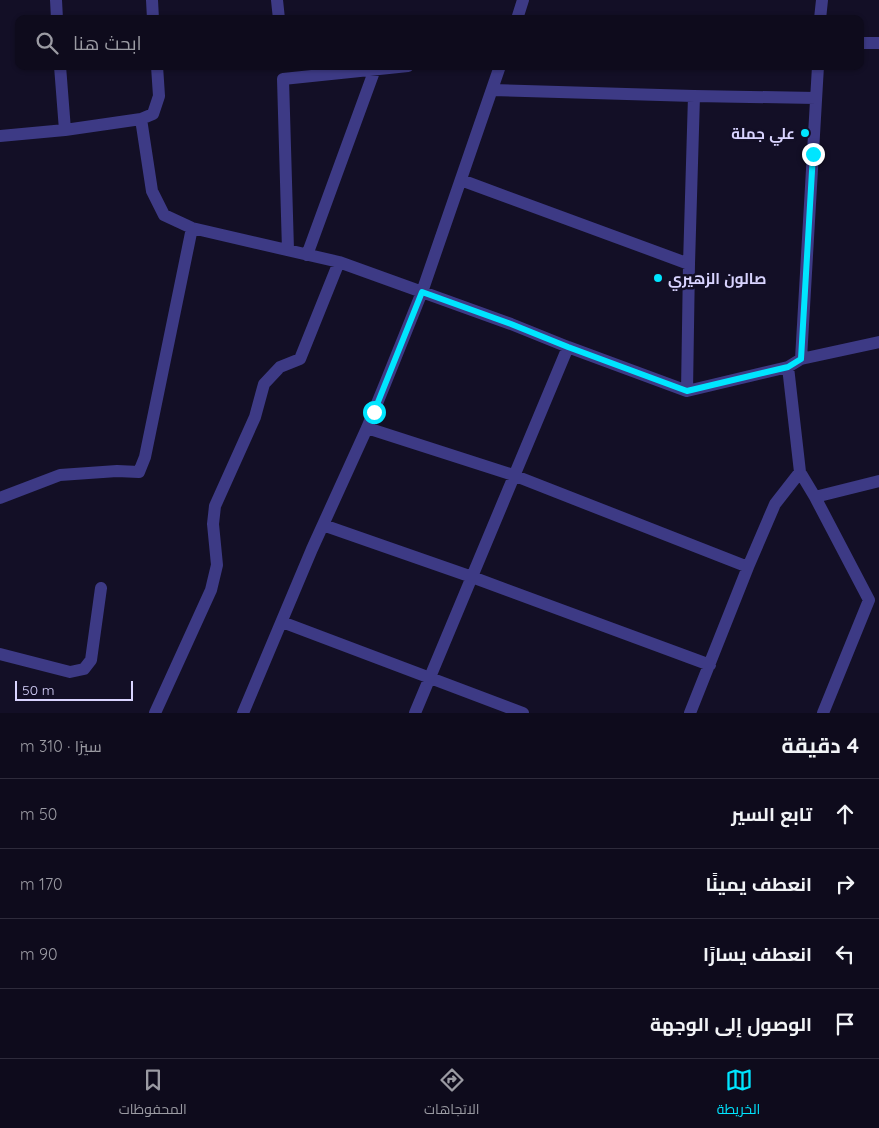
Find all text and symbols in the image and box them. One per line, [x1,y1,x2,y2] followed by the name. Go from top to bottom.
[15,15,864,70] search box
[33,29,61,57] icon: search
[73,31,142,55] text: ابحث هنا
[731,124,795,146] place label: علي جملة
[799,127,811,139] marker: علي جملة
[802,143,825,166] route end
[668,269,767,291] place label: صالون الزهيري
[652,272,664,284] marker: صالون الزهيري
[363,401,386,424] route start
[15,678,132,701] scale bar
[22,681,55,699] text: 50 m
[781,732,859,758] text: 4 دقيقة
[20,736,102,756] text: سيرًا · 310 m
[831,800,859,828] icon: ahead
[731,802,812,826] text: تابع السير
[20,804,57,824] text: 50 m
[831,870,859,898] icon: right
[705,872,812,896] text: انعطف يمينًا
[20,874,63,894] text: 170 m
[831,940,859,968] icon: left
[703,942,812,966] text: انعطف يسارًا
[20,944,57,964] text: 90 m
[831,1010,859,1038] icon: arrive
[650,1012,812,1036] text: الوصول إلى الوجهة
[119,1066,187,1122] tab: المحفوظات
[424,1066,479,1122] tab: الاتجاهات
[717,1066,760,1122] tab: الخريطة

